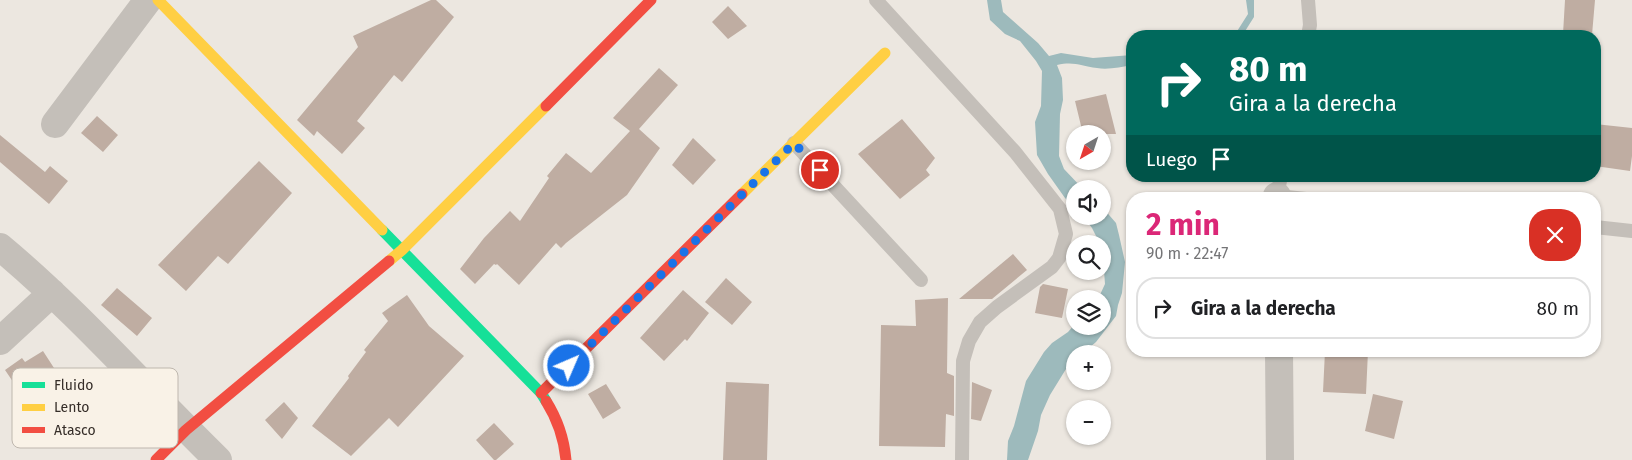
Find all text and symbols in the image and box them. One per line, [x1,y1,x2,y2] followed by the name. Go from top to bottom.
[1229,48,1308,90] text: 80 m
[1146,50,1211,115] icon: right
[1229,90,1397,117] text: Gira a la derecha
[1066,125,1111,170] north arrow
[1066,125,1111,445] map controls
[1207,145,1235,173] icon: arrive
[1146,148,1197,171] text: Luego
[799,149,841,191] pin
[806,156,834,184] icon: arrive
[1066,180,1111,225] button: sound
[1146,207,1220,243] text: 2 min
[1529,209,1581,261] button: close
[1066,235,1111,280] button: search
[1146,244,1228,263] text: 90 m · 22:47
[1066,290,1111,335] button: layers
[1148,294,1176,322] icon: right
[1191,297,1336,320] text: Gira a la derecha
[1537,297,1579,320] text: 80 m
[542,339,594,391] position arrow
[1066,345,1111,390] button: +
[12,368,178,448] legend
[54,377,93,394] text: Fluido
[54,399,89,416] text: Lento
[1066,400,1111,445] button: −
[54,422,96,439] text: Atasco

